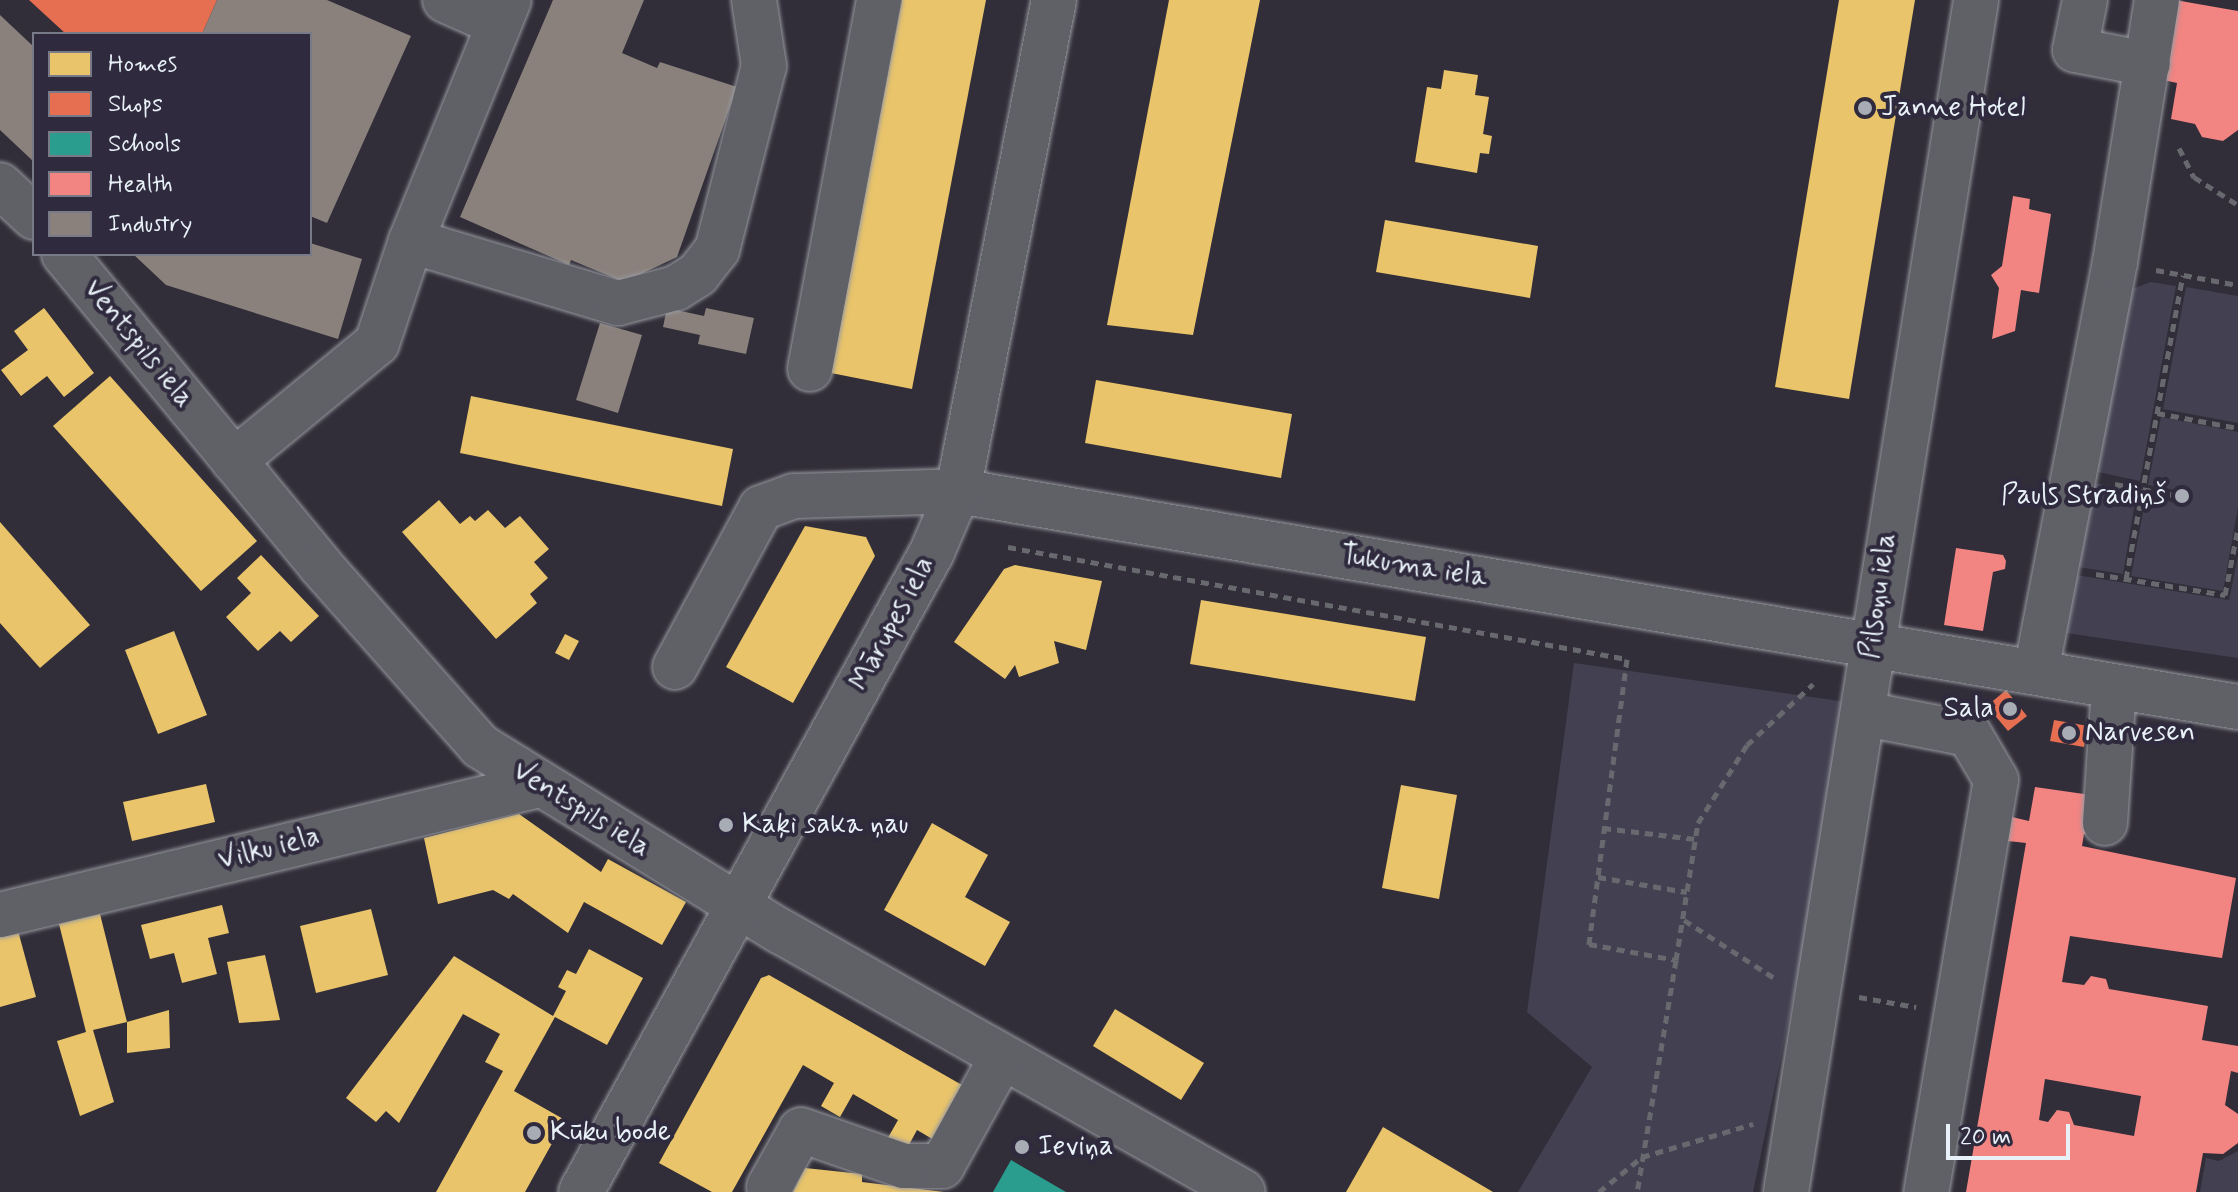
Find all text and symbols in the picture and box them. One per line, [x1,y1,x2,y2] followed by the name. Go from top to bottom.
[32,32,312,256] legend
[108,49,177,80] text: Homes
[108,89,163,120] text: Shops
[1881,91,2026,125] place label: Janne Hotel
[1856,99,1874,117] marker: Janne Hotel
[108,129,181,160] text: Schools
[108,169,173,200] text: Health
[108,209,192,240] text: Industry
[75,272,201,416] street label: Ventspils iela
[2001,479,2166,513] place label: Pauls Stradiņš
[2173,487,2191,505] marker: Pauls Stradiņš
[1853,530,1905,662] street label: Pilsoņu iela
[1338,539,1490,595] street label: Tukuma iela
[843,550,943,698] street label: Mārupes iela
[1944,692,1994,726] place label: Sala
[2001,700,2019,718] marker: Sala
[2085,716,2195,750] place label: Narvesen
[2060,724,2078,742] marker: Narvesen
[505,754,657,866] street label: Ventspils iela
[742,808,906,842] place label: Kaķi saka ņau
[717,816,735,834] marker: Kaķi saka ņau
[214,820,324,878] street label: Vilku iela
[1950,1108,2074,1158] scale bar
[550,1116,668,1150] place label: Kūku bode
[1960,1122,2011,1153] text: 20 m
[525,1124,543,1142] marker: Kūku bode
[1038,1130,1113,1164] place label: Ieviņa
[1013,1138,1031,1156] marker: Ieviņa

